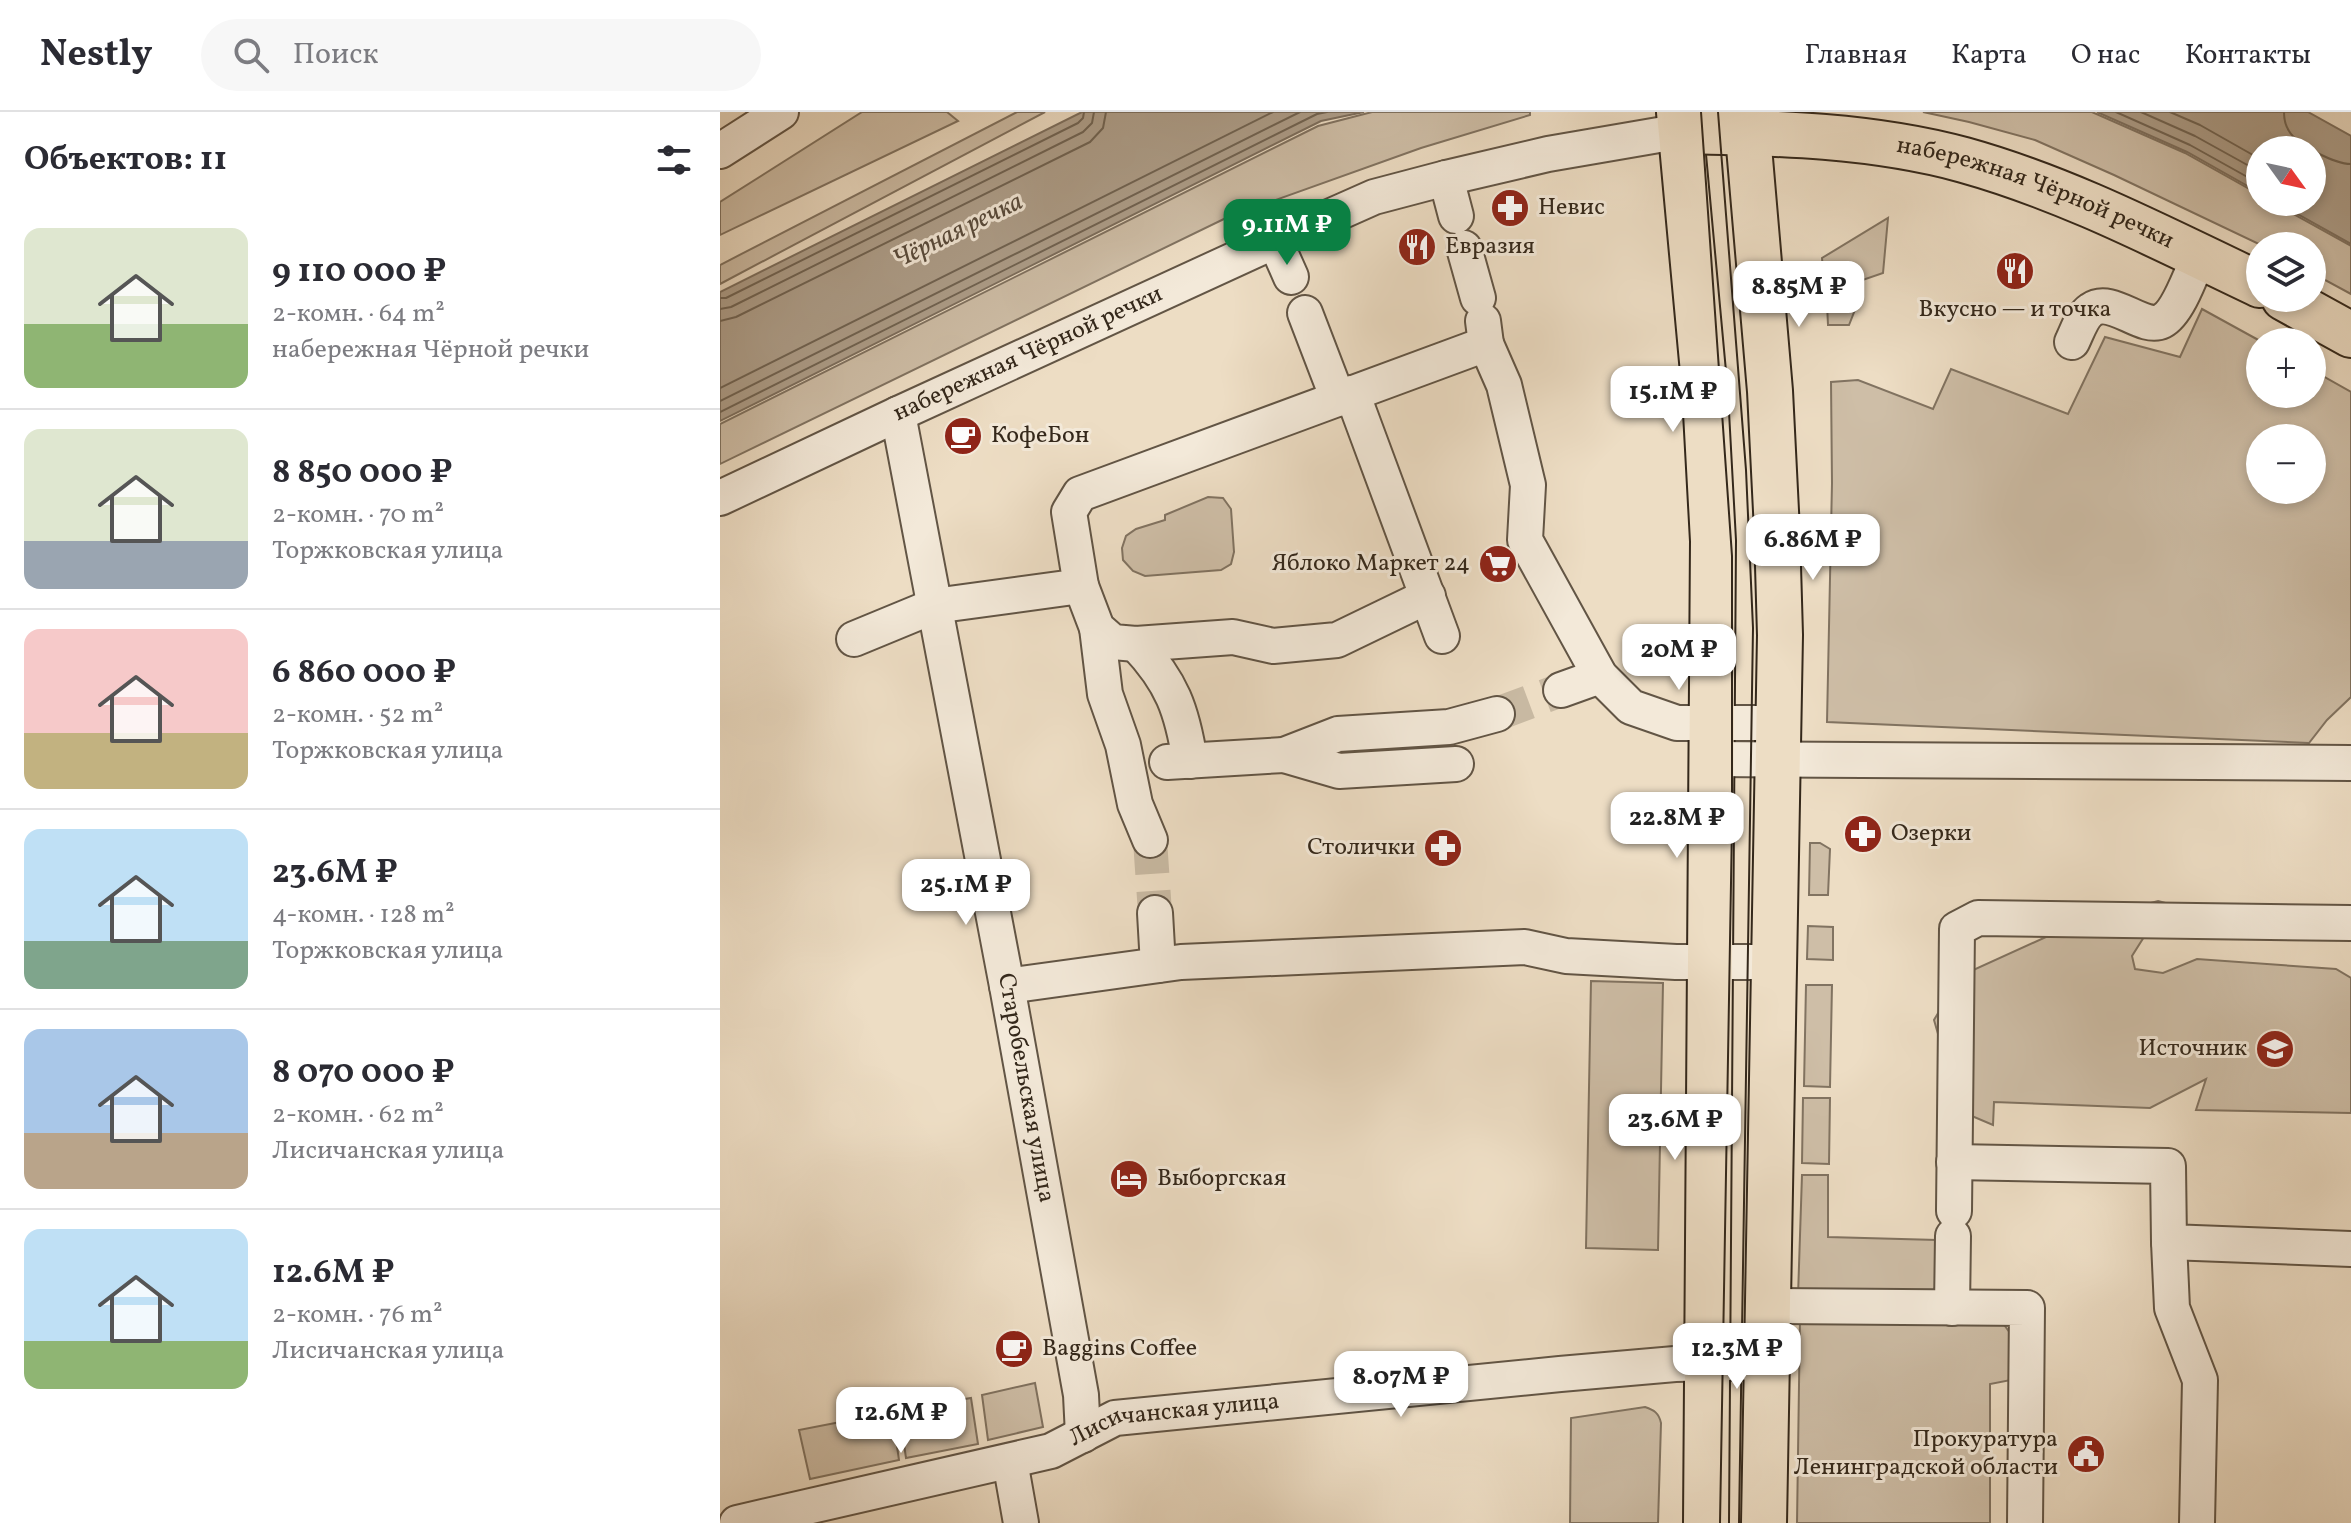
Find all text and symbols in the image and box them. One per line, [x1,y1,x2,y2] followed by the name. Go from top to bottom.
[201,19,761,91] search box
[40,29,153,82] text: Nestly
[229,33,273,77] icon: search
[293,34,379,76] text: Поиск
[1805,36,1907,75] text: Главная
[1951,36,2027,75] text: Карта
[2071,36,2141,75] text: О нас
[2185,36,2311,75] text: Контакты
[1894,129,2179,258] street label: набережная Чёрной речки
[2246,136,2326,216] north arrow
[2246,136,2326,504] map controls
[24,137,227,184] text: Объектов: 11
[652,138,696,182] icon: filters
[887,184,1029,278] water label: Чёрная речка
[1489,187,1531,229] pharmacy icon: Невис
[1538,191,1605,225] place label: Невис
[1213,199,1361,267] pin: 9.11M ₽
[1242,207,1332,243] text: 9.11M ₽
[1396,226,1438,268] restaurant icon: Евразия
[1445,230,1535,264] place label: Евразия
[2246,232,2326,312] button: layers
[272,249,446,296] text: 9 110 000 ₽
[1994,250,2036,292] restaurant icon: Вкусно — и точка
[88,260,184,356] icon: home
[1725,261,1873,329] pin: 8.85M ₽
[1751,269,1847,305] text: 8.85M ₽
[888,278,1168,431] street label: набережная Чёрной речки
[1919,293,2111,327] place label: Вкусно — и точка
[272,296,445,332] text: 2-комн. · 64 m²
[2246,328,2326,408] button: +
[272,332,589,368] text: набережная Чёрной речки
[1599,366,1747,434] pin: 15.1M ₽
[1629,374,1717,410] text: 15.1M ₽
[942,415,984,457] cafe icon: КофеБон
[991,419,1089,453] place label: КофеБон
[2246,424,2326,504] button: −
[272,450,453,497] text: 8 850 000 ₽
[88,461,184,557] icon: home
[272,497,444,533] text: 2-комн. · 70 m²
[1739,514,1887,582] pin: 6.86M ₽
[1764,522,1862,558] text: 6.86M ₽
[272,533,504,569] text: Торжковская улица
[1477,543,1519,585] supermarket icon: Яблоко Маркет 24
[1272,547,1470,581] place label: Яблоко Маркет 24
[1623,624,1735,692] pin: 20M ₽
[1640,632,1718,668] text: 20M ₽
[272,650,456,697] text: 6 860 000 ₽
[88,661,184,757] icon: home
[272,697,443,733] text: 2-комн. · 52 m²
[272,733,504,769] text: Торжковская улица
[1603,792,1751,860] pin: 22.8M ₽
[1629,800,1725,836] text: 22.8M ₽
[1842,813,1884,855] pharmacy icon: Озерки
[1891,817,1971,851] place label: Озерки
[1422,827,1464,869] pharmacy icon: Столички
[1307,831,1415,865] place label: Столички
[272,850,398,897] text: 23.6M ₽
[892,859,1040,927] pin: 25.1M ₽
[88,861,184,957] icon: home
[920,867,1012,903] text: 25.1M ₽
[272,897,455,933] text: 4-комн. · 128 m²
[272,933,504,969] text: Торжковская улица
[988,971,1063,1205] street label: Старобельская улица
[2254,1028,2296,1070] school or university icon: Источник
[2138,1032,2247,1066] place label: Источник
[272,1050,455,1097] text: 8 070 000 ₽
[88,1061,184,1157] icon: home
[1601,1094,1749,1162] pin: 23.6M ₽
[272,1097,444,1133] text: 2-комн. · 62 m²
[1627,1102,1723,1138] text: 23.6M ₽
[272,1133,504,1169] text: Лисичанская улица
[1108,1158,1150,1200] hotel icon: Выборгская
[1157,1162,1286,1196] place label: Выборгская
[272,1250,395,1297] text: 12.6M ₽
[88,1261,184,1357] icon: home
[272,1297,443,1333] text: 2-комн. · 76 m²
[1663,1323,1811,1391] pin: 12.3M ₽
[993,1328,1035,1370] cafe icon: Baggins Coffee
[1691,1331,1783,1367] text: 12.3M ₽
[1042,1332,1197,1366] place label: Baggins Coffee
[272,1333,504,1369] text: Лисичанская улица
[1327,1351,1475,1419] pin: 8.07M ₽
[1352,1359,1450,1395] text: 8.07M ₽
[1063,1385,1281,1456] street label: Лисичанская улица
[827,1387,975,1455] pin: 12.6M ₽
[854,1395,948,1431] text: 12.6M ₽
[1793,1423,2058,1485] place label: Прокуратура Ленинградской области
[2065,1433,2107,1475] public building icon: Прокуратура Ленинградской области

